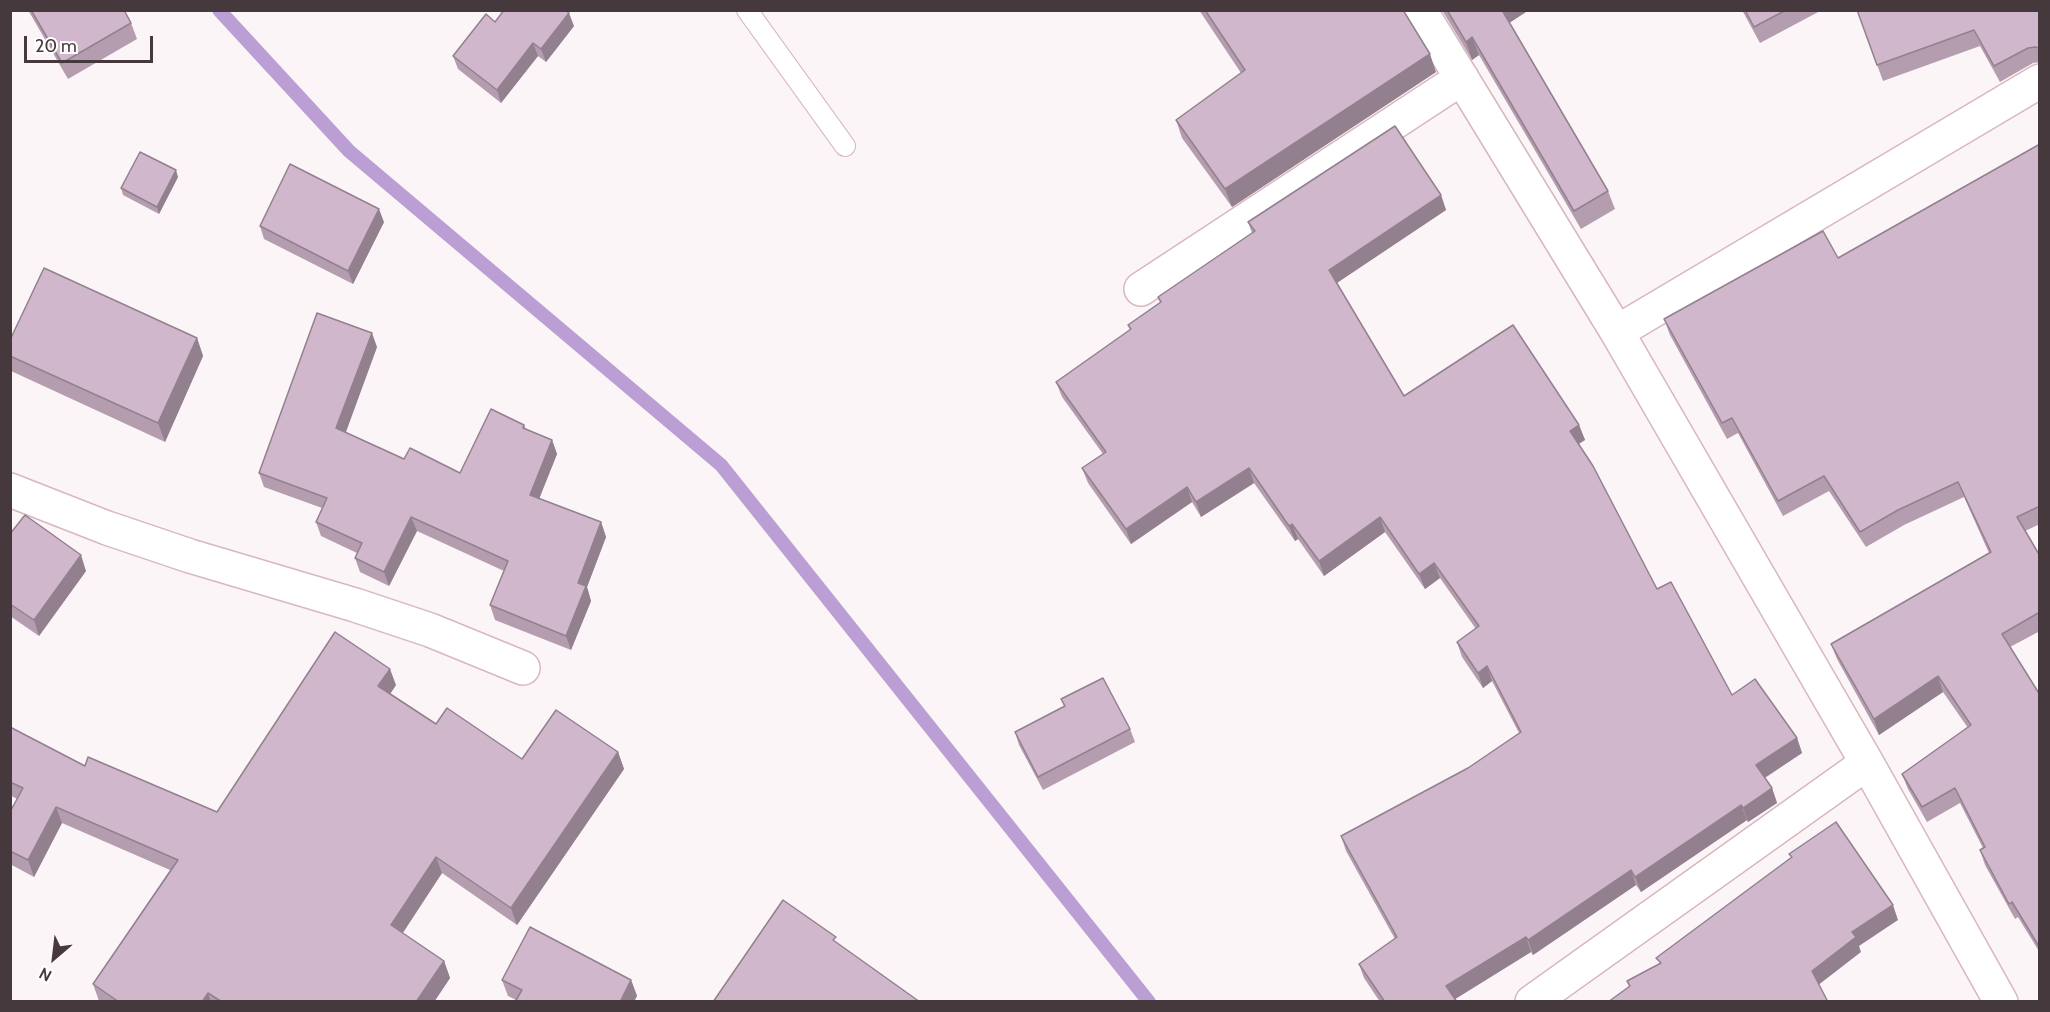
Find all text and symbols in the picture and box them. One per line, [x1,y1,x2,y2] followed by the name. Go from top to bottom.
[27,24,156,62] scale bar
[35,35,77,57] text: 20 m
[24,928,84,988] north arrow
[36,963,55,985] text: N

